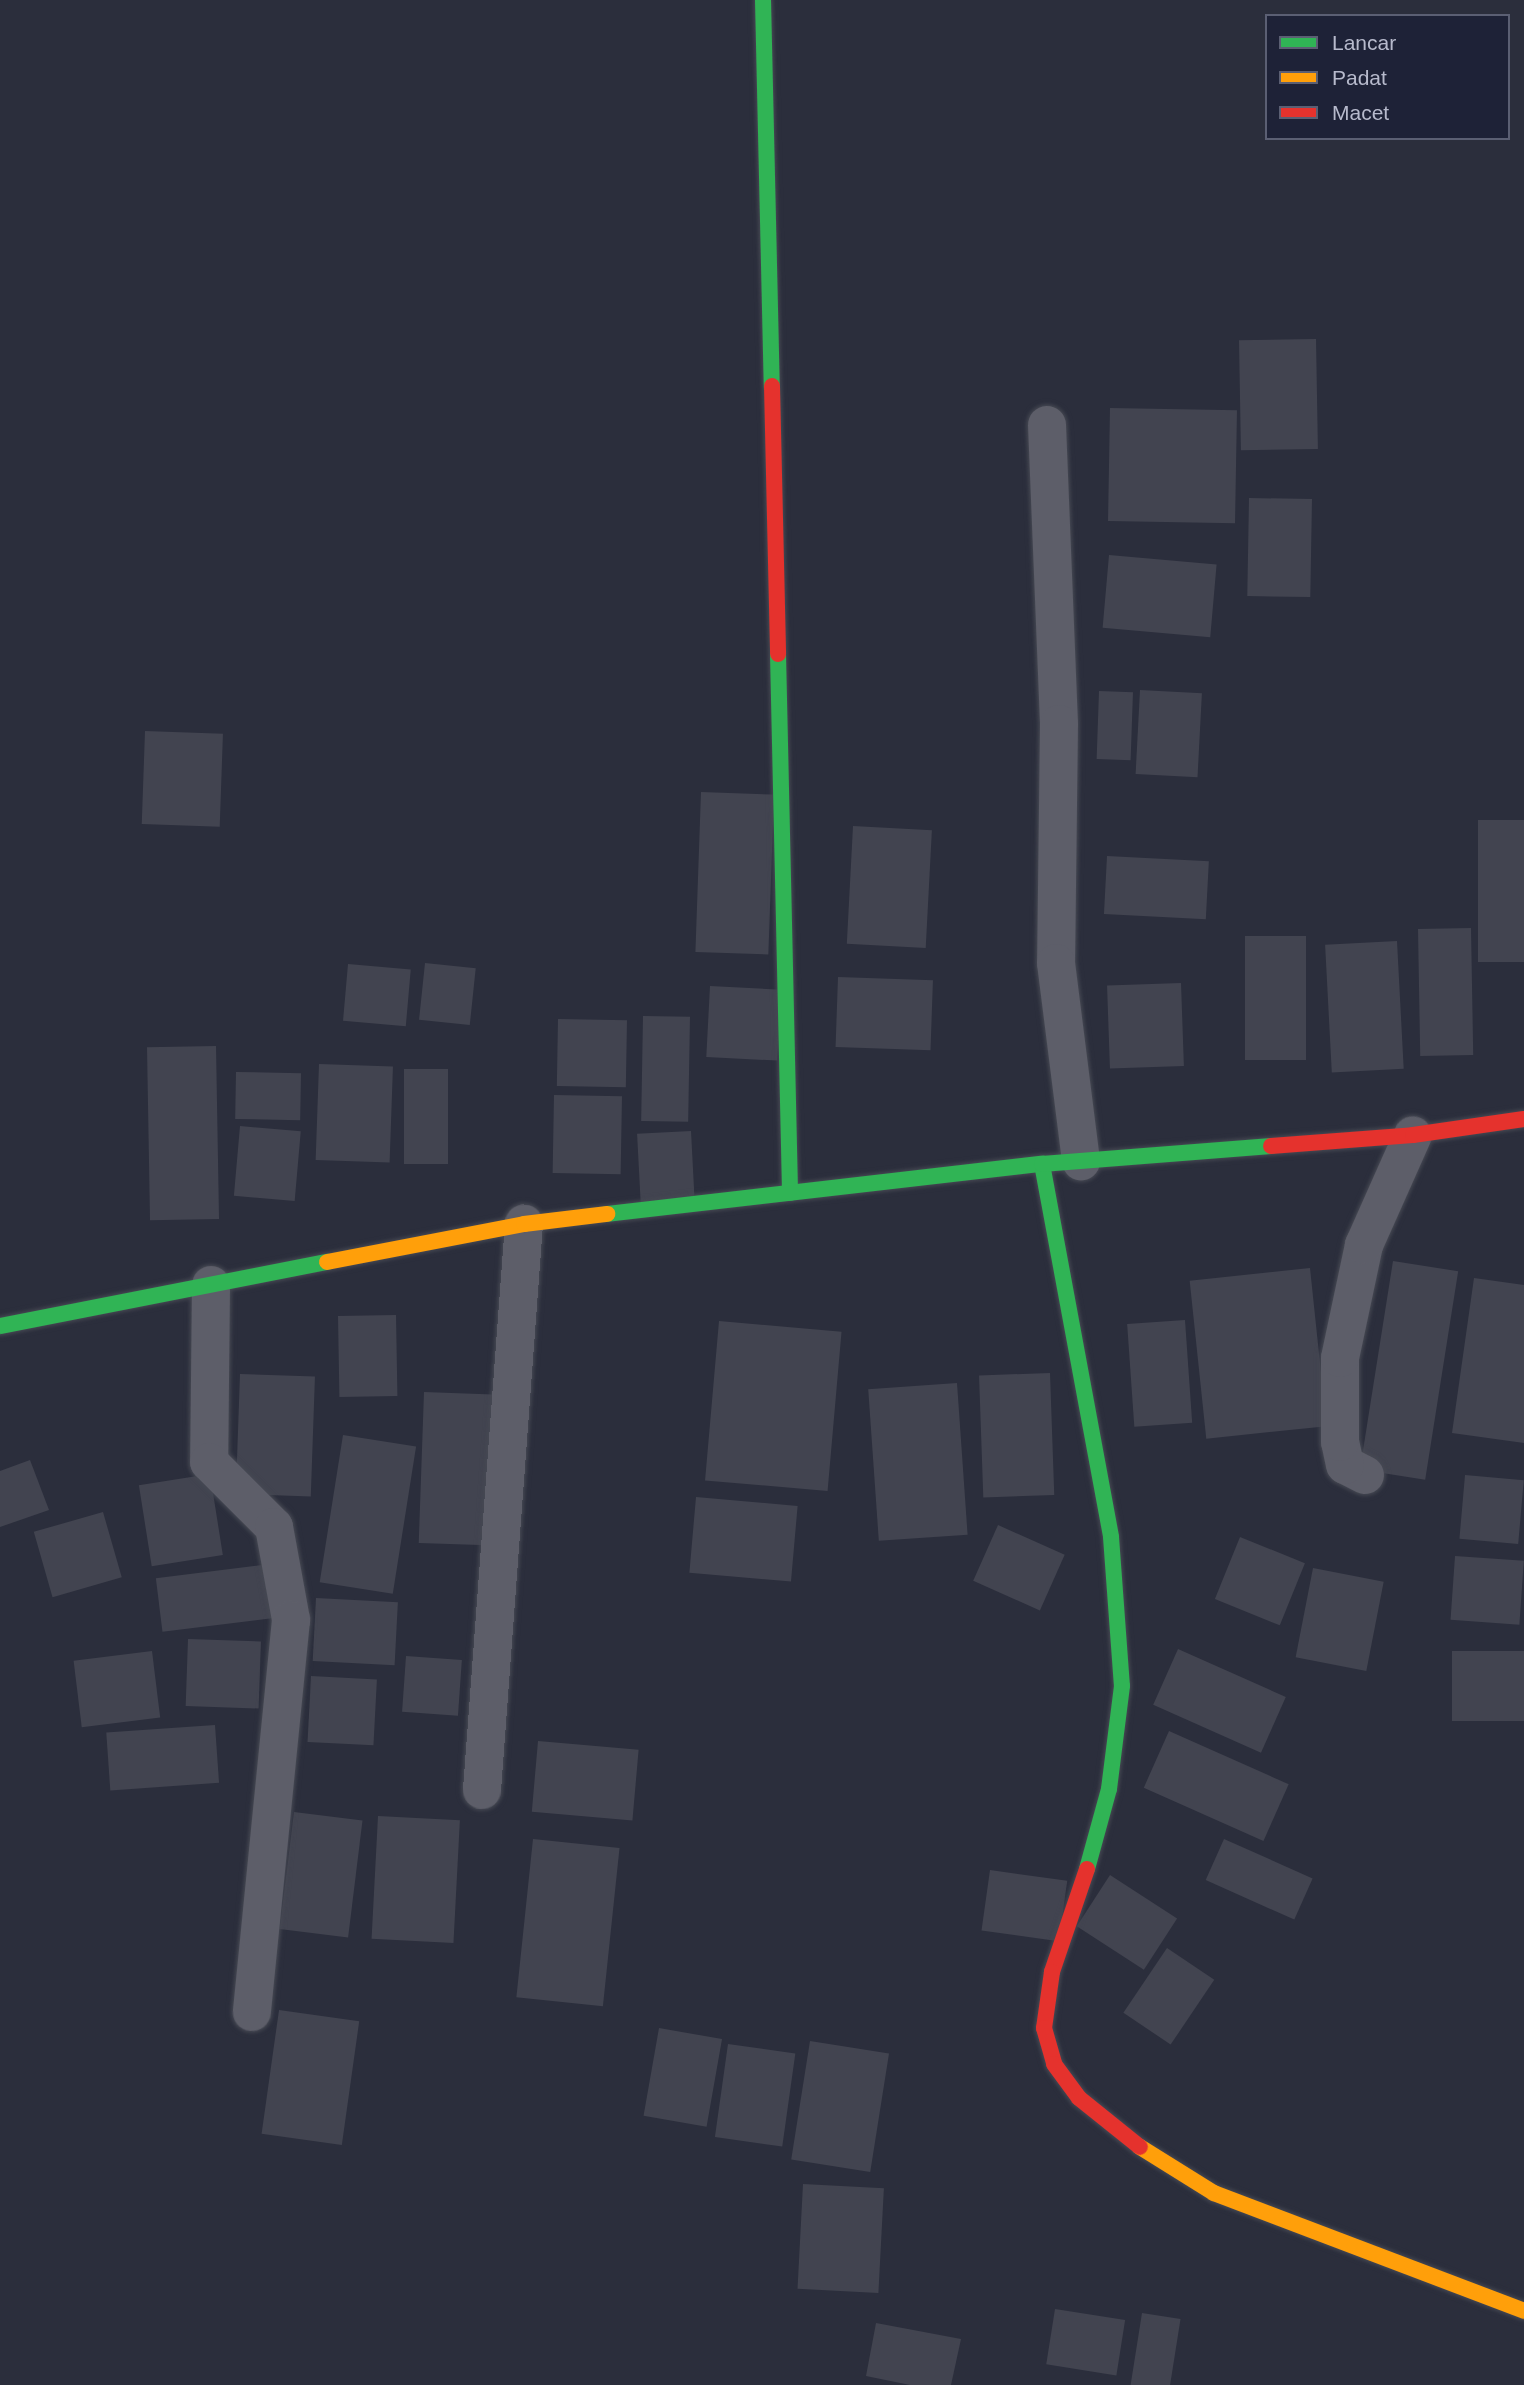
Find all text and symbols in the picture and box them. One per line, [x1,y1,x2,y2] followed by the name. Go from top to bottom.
[1265,14,1510,140] legend
[1332,31,1396,54] text: Lancar
[1332,66,1387,89] text: Padat
[1332,101,1389,124] text: Macet

